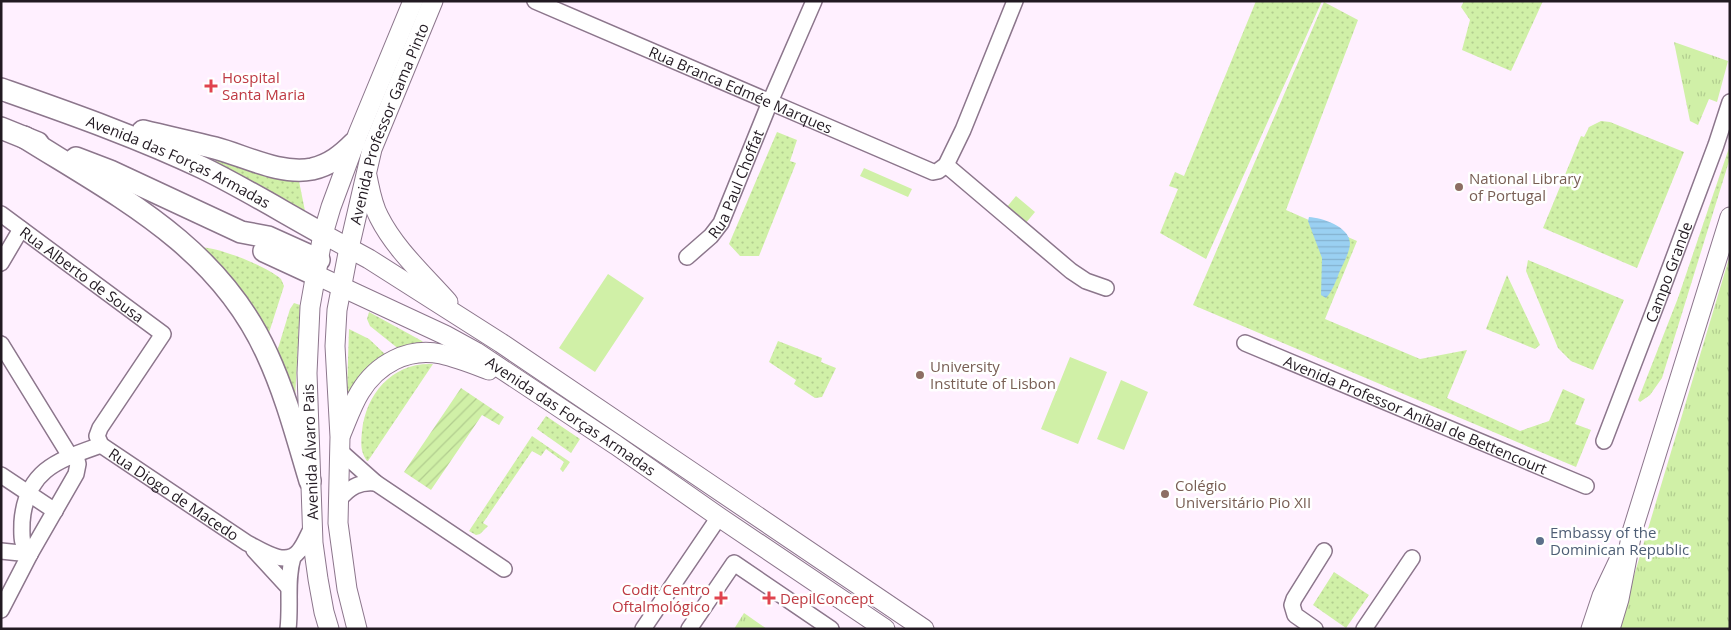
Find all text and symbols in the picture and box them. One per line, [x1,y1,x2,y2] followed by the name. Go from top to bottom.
[345,20,433,226] street label: Avenida Professor Gama Pinto
[646,41,836,138] street label: Rua Branca Edmée Marques
[222,67,305,104] place label: Hospital Santa Maria
[204,79,218,93] marker: Hospital Santa Maria
[84,111,274,212] street label: Avenida das Forças Armadas
[703,127,768,242] street label: Rua Paul Choffat
[1469,168,1581,205] place label: National Library of Portugal
[1453,181,1465,193] marker: National Library of Portugal
[1640,219,1696,325] street label: Campo Grande
[16,222,148,327] street label: Rua Alberto de Sousa
[1281,350,1550,479] street label: Avenida Professor Aníbal de Bettencourt
[482,351,660,480] street label: Avenida das Forças Armadas
[930,356,1056,393] place label: University Institute of Lisbon
[914,369,926,381] marker: University Institute of Lisbon
[298,384,322,520] street label: Avenida Álvaro Pais
[105,443,243,545] street label: Rua Diogo de Macedo
[1175,475,1311,512] place label: Colégio Universitário Pio XII
[1159,488,1171,500] marker: Colégio Universitário Pio XII
[1550,522,1689,559] place label: Embassy of the Dominican Republic
[1534,535,1546,547] marker: Embassy of the Dominican Republic
[612,579,710,616] place label: Codit Centro Oftalmológico
[780,588,874,608] place label: DepilConcept
[714,591,728,605] marker: Codit Centro Oftalmológico
[762,591,776,605] marker: DepilConcept

